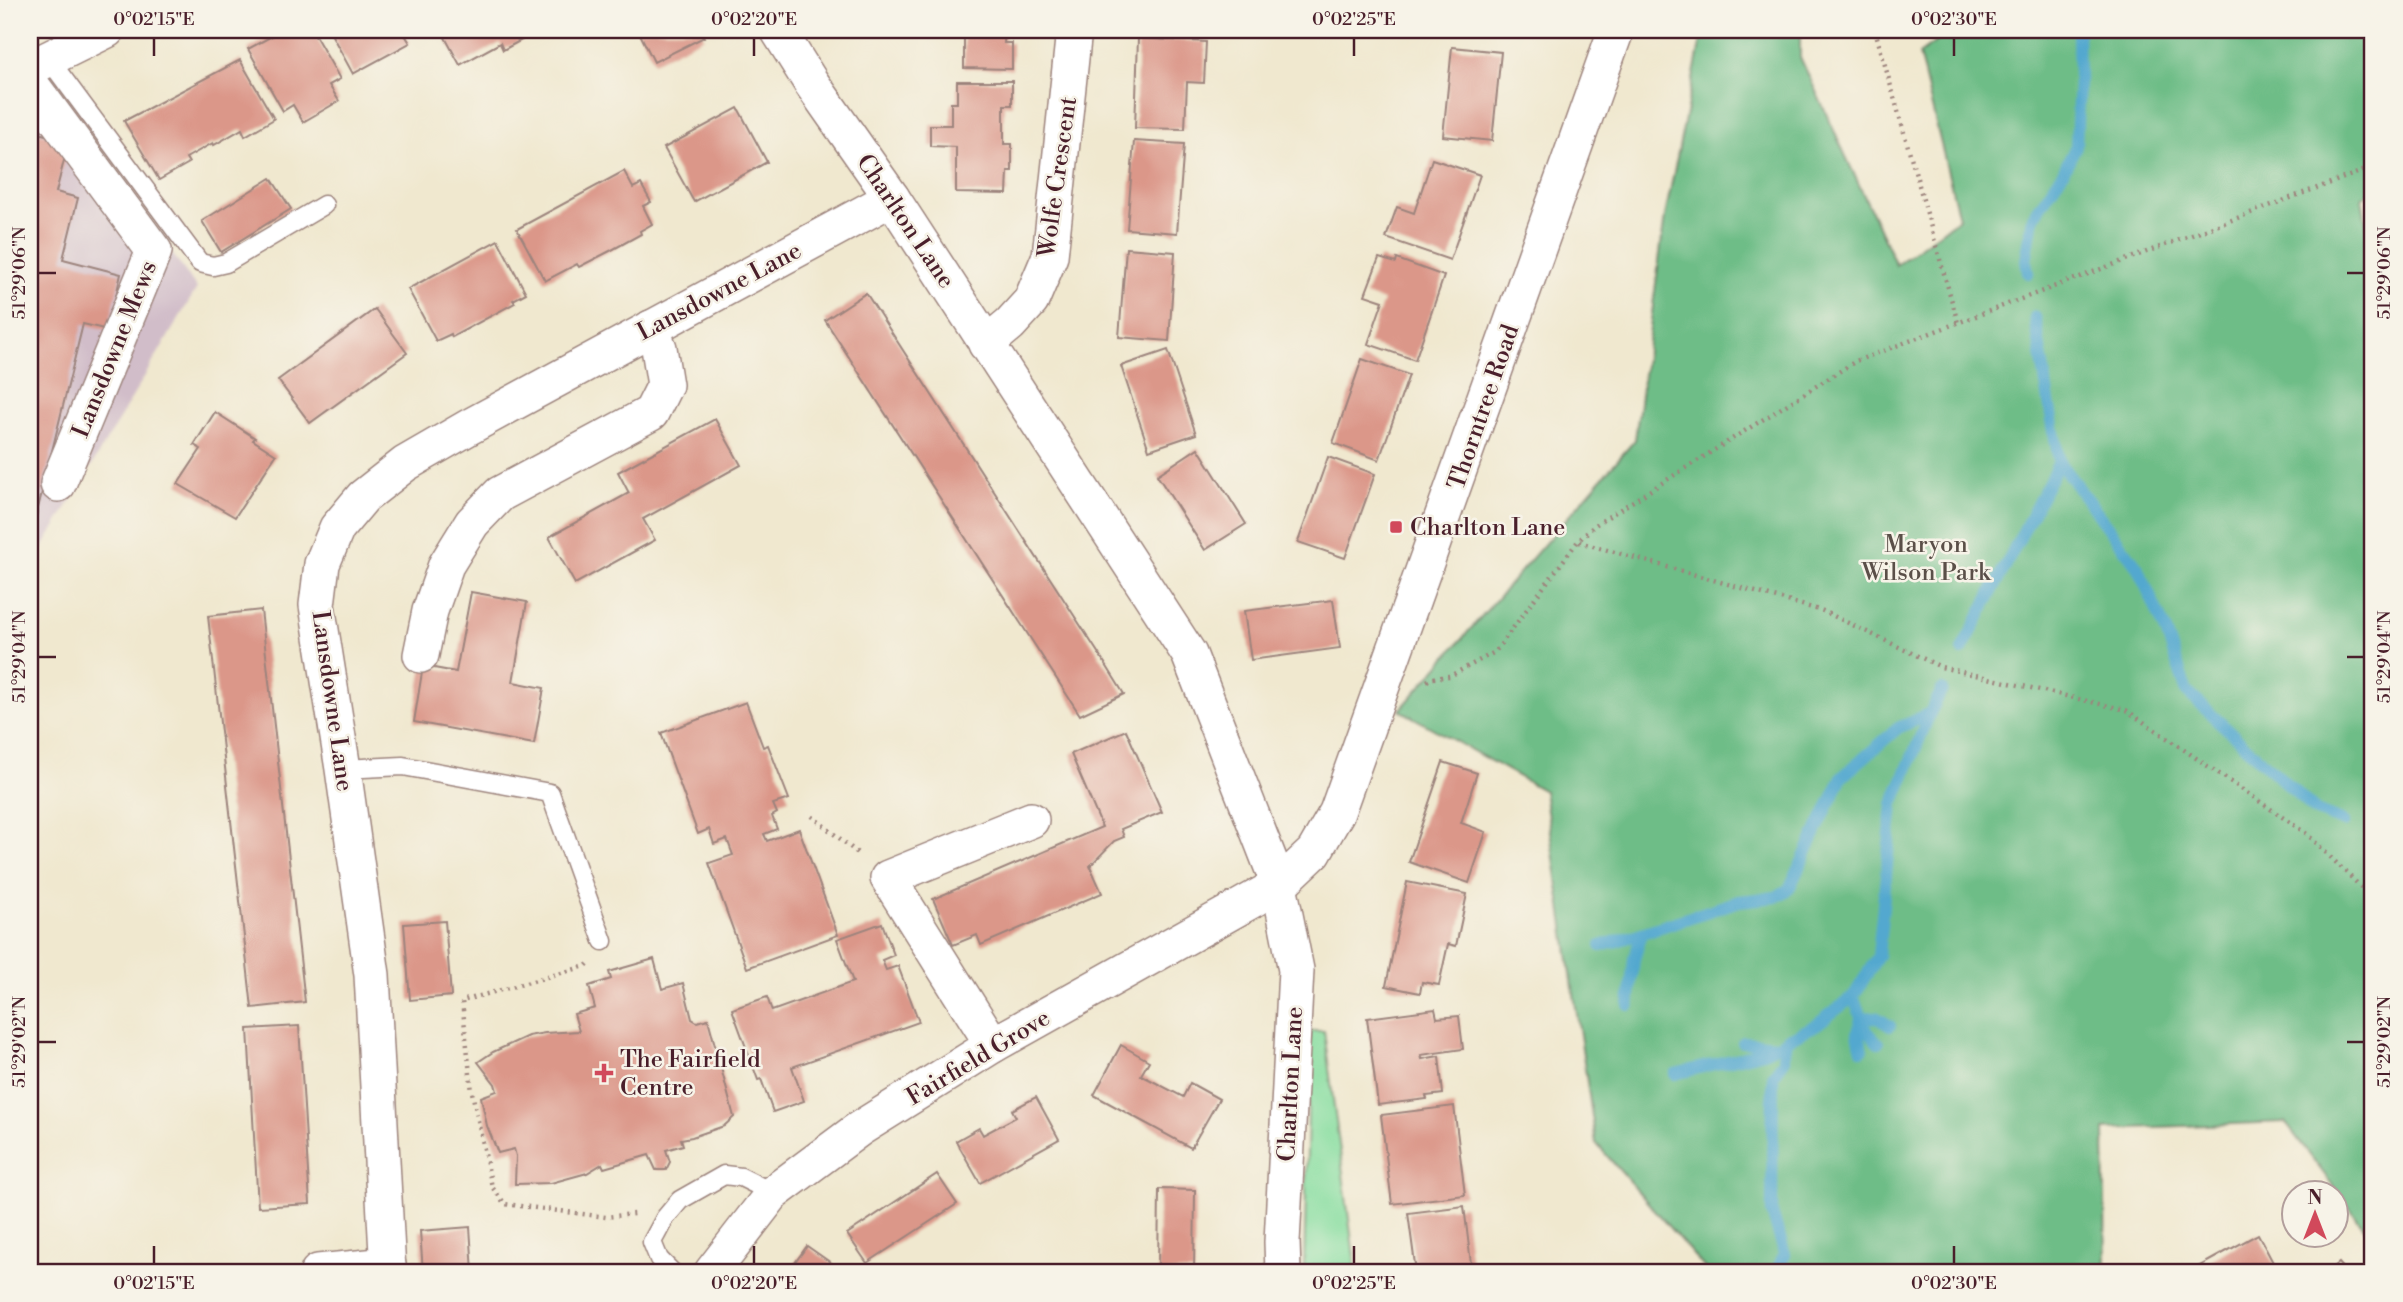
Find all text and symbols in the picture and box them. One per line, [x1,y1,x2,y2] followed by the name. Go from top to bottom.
[113,8,195,31] text: 0°02'15"E
[711,8,797,31] text: 0°02'20"E
[1312,8,1396,31] text: 0°02'25"E
[1911,8,1997,31] text: 0°02'30"E
[1032,94,1084,261] street label: Wolfe Crescent
[849,149,961,294] street label: Charlton Lane
[8,226,31,319] text: 51°29'06"N
[2373,226,2396,319] text: 51°29'06"N
[632,236,807,348] street label: Lansdowne Lane
[66,257,164,442] street label: Lansdowne Mews
[1442,320,1526,494] street label: Thorntree Road
[1410,513,1565,543] place label: Charlton Lane
[1388,519,1404,535] marker: Charlton Lane
[1860,530,1992,588] park label: Maryon Wilson Park
[304,609,360,793] street label: Lansdowne Lane
[8,610,31,703] text: 51°29'04"N
[2373,610,2396,703] text: 51°29'04"N
[8,995,31,1088] text: 51°29'02"N
[2373,995,2396,1088] text: 51°29'02"N
[901,1003,1056,1112] street label: Fairfield Grove
[1272,1006,1310,1162] street label: Charlton Lane
[620,1045,761,1103] place label: The Fairfield Centre
[594,1063,614,1083] marker: The Fairfield Centre
[2280,1180,2350,1250] north arrow
[2307,1186,2323,1210] text: N
[113,1272,195,1295] text: 0°02'15"E
[711,1272,797,1295] text: 0°02'20"E
[1312,1272,1396,1295] text: 0°02'25"E
[1911,1272,1997,1295] text: 0°02'30"E

